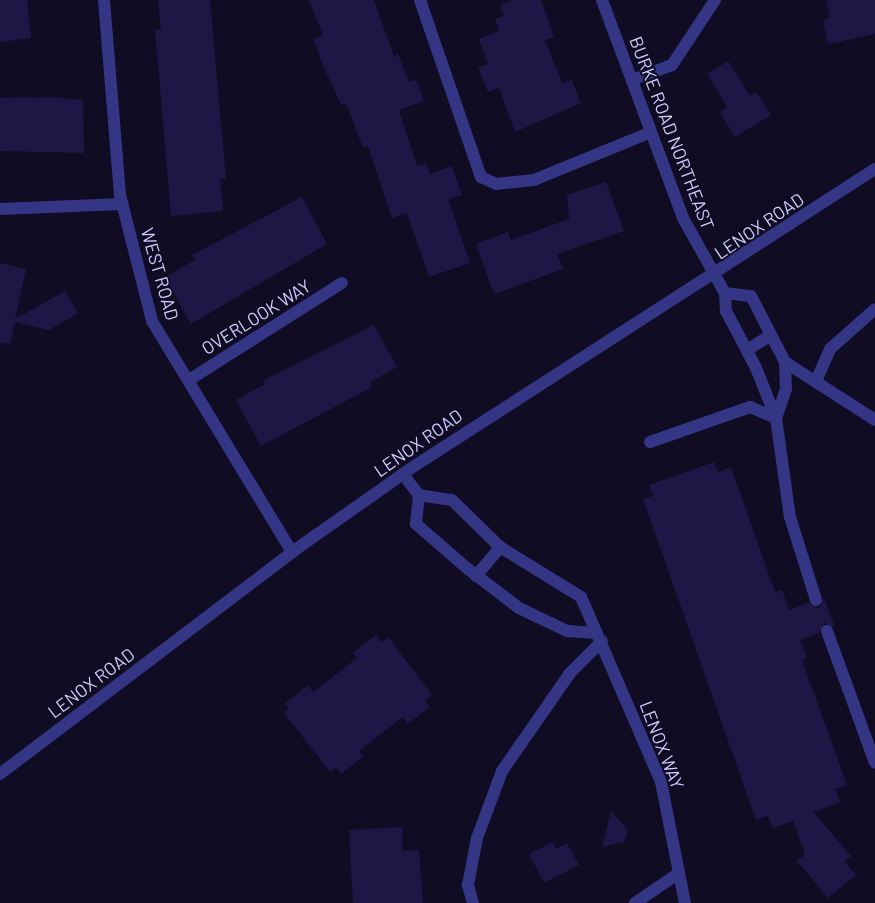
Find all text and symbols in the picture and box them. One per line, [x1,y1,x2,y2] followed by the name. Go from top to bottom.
[625,33,719,233] street label: BURKE ROAD NORTHEAST
[710,188,808,264] street label: LENOX ROAD
[137,226,183,322] street label: WEST ROAD
[198,275,314,359] street label: OVERLOOK WAY
[370,405,466,481] street label: LENOX ROAD
[43,643,139,723] street label: LENOX ROAD
[635,698,689,792] street label: LENOX WAY

